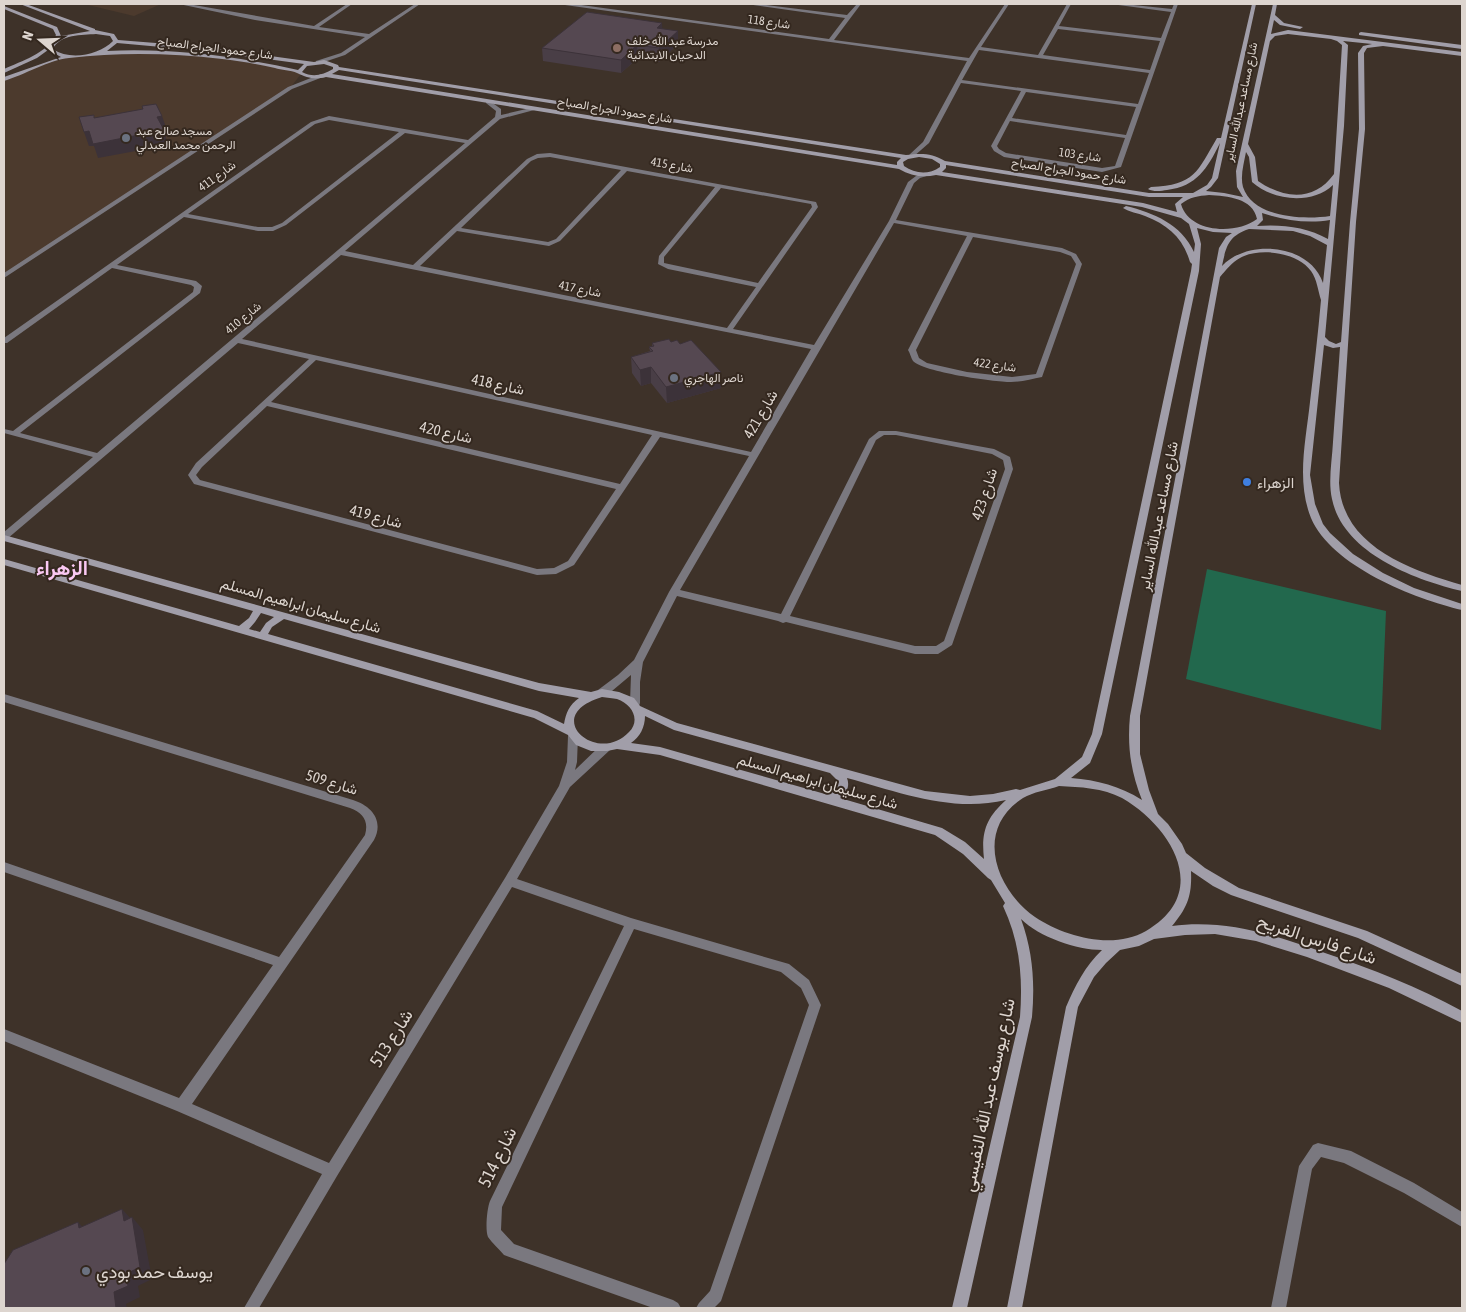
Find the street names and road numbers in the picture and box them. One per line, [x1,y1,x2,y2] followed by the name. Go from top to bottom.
[747,12,791,34] street label: شارع 118
[156,34,273,64] street label: شارع حمود الجراح الصباح
[1221,41,1262,164] street label: شارع مساعد عبدالله الساير
[556,94,673,128] street label: شارع حمود الجراح الصباح
[1058,145,1102,167] street label: شارع 103
[649,154,694,178] street label: شارع 415
[1010,155,1127,189] street label: شارع حمود الجراح الصباح
[196,158,240,196] street label: شارع 411
[557,278,602,302] street label: شارع 417
[222,299,265,339] street label: شارع 410
[973,355,1017,377] street label: شارع 422
[469,370,526,401] street label: شارع 418
[739,386,783,443] street label: شارع 421
[417,418,474,449] street label: شارع 420
[1135,440,1184,594] street label: شارع مساعد عبدالله الساير
[968,466,1003,523] street label: شارع 423
[347,501,404,534] street label: شارع 419
[218,574,383,639] street label: شارع سليمان ابراهيم المسلم
[735,750,900,815] street label: شارع سليمان ابراهيم المسلم
[303,766,360,801] street label: شارع 509
[1254,910,1379,970] street label: شارع فارس الفريح
[957,996,1024,1195] street label: شارع يوسف عبد الله النفيسي
[365,1005,419,1072] street label: شارع 513
[474,1124,522,1191] street label: شارع 514

